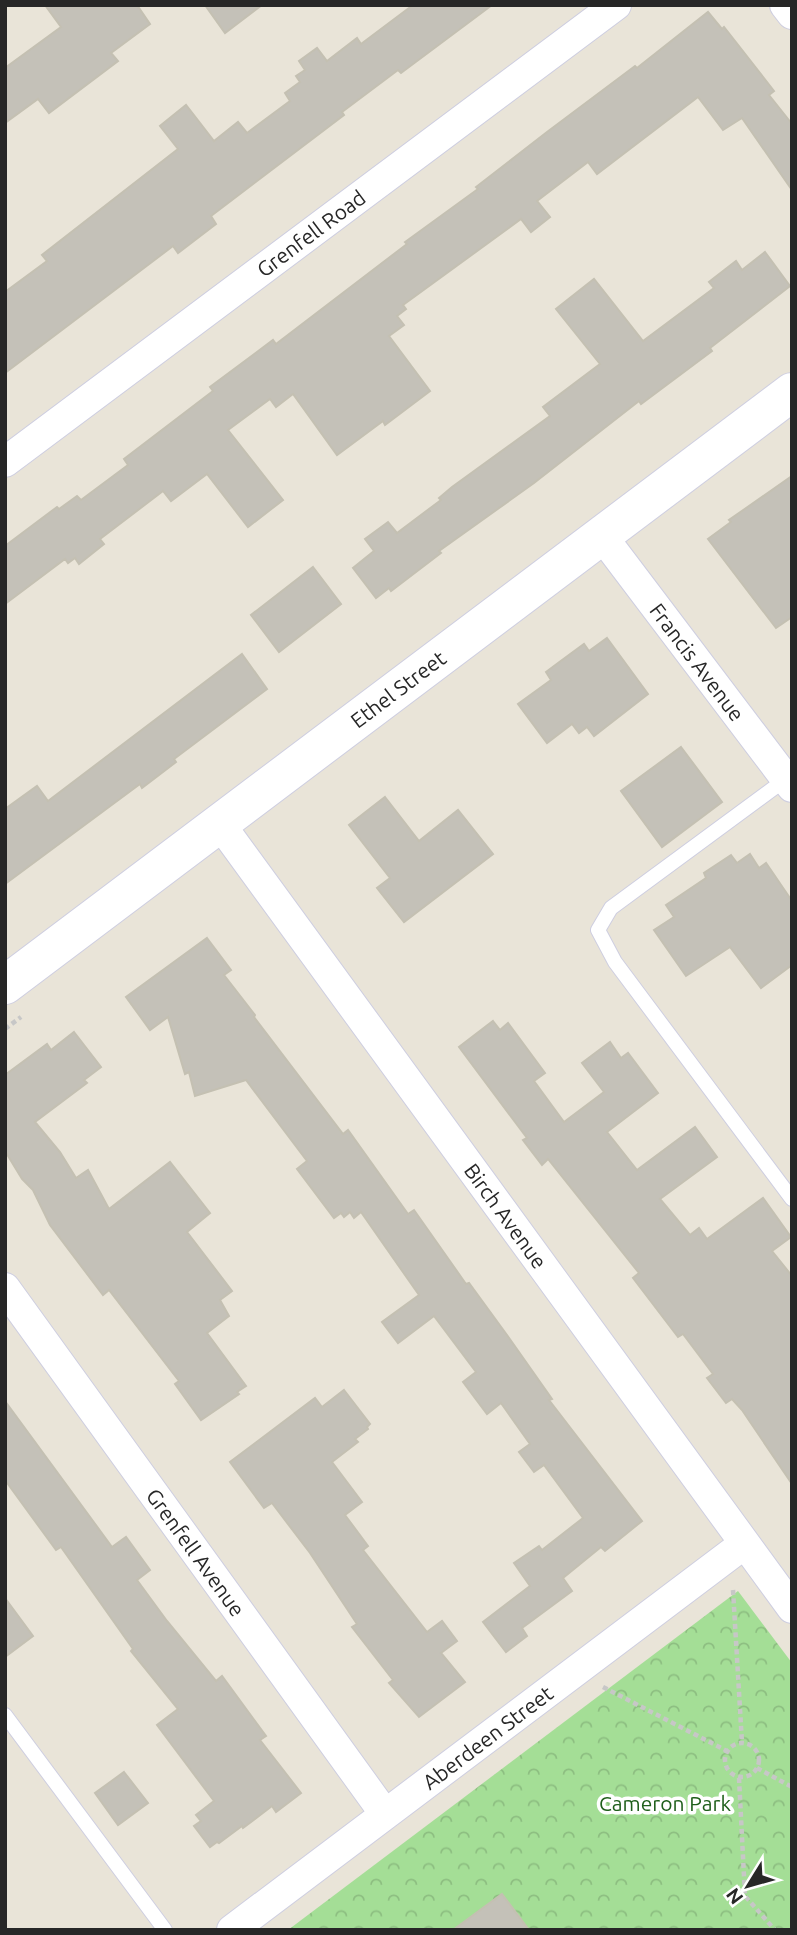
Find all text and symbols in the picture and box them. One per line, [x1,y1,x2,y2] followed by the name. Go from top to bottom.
[252,185,370,282] street label: Grenfell Road
[645,598,749,725] street label: Francis Avenue
[346,645,450,732] street label: Ethel Street
[460,1159,552,1273] street label: Birch Avenue
[142,1484,250,1621] street label: Grenfell Avenue
[418,1681,557,1794] street label: Aberdeen Street
[599,1791,731,1815] park label: Cameron Park
[713,1851,783,1921] north arrow
[721,1884,747,1909] text: N

